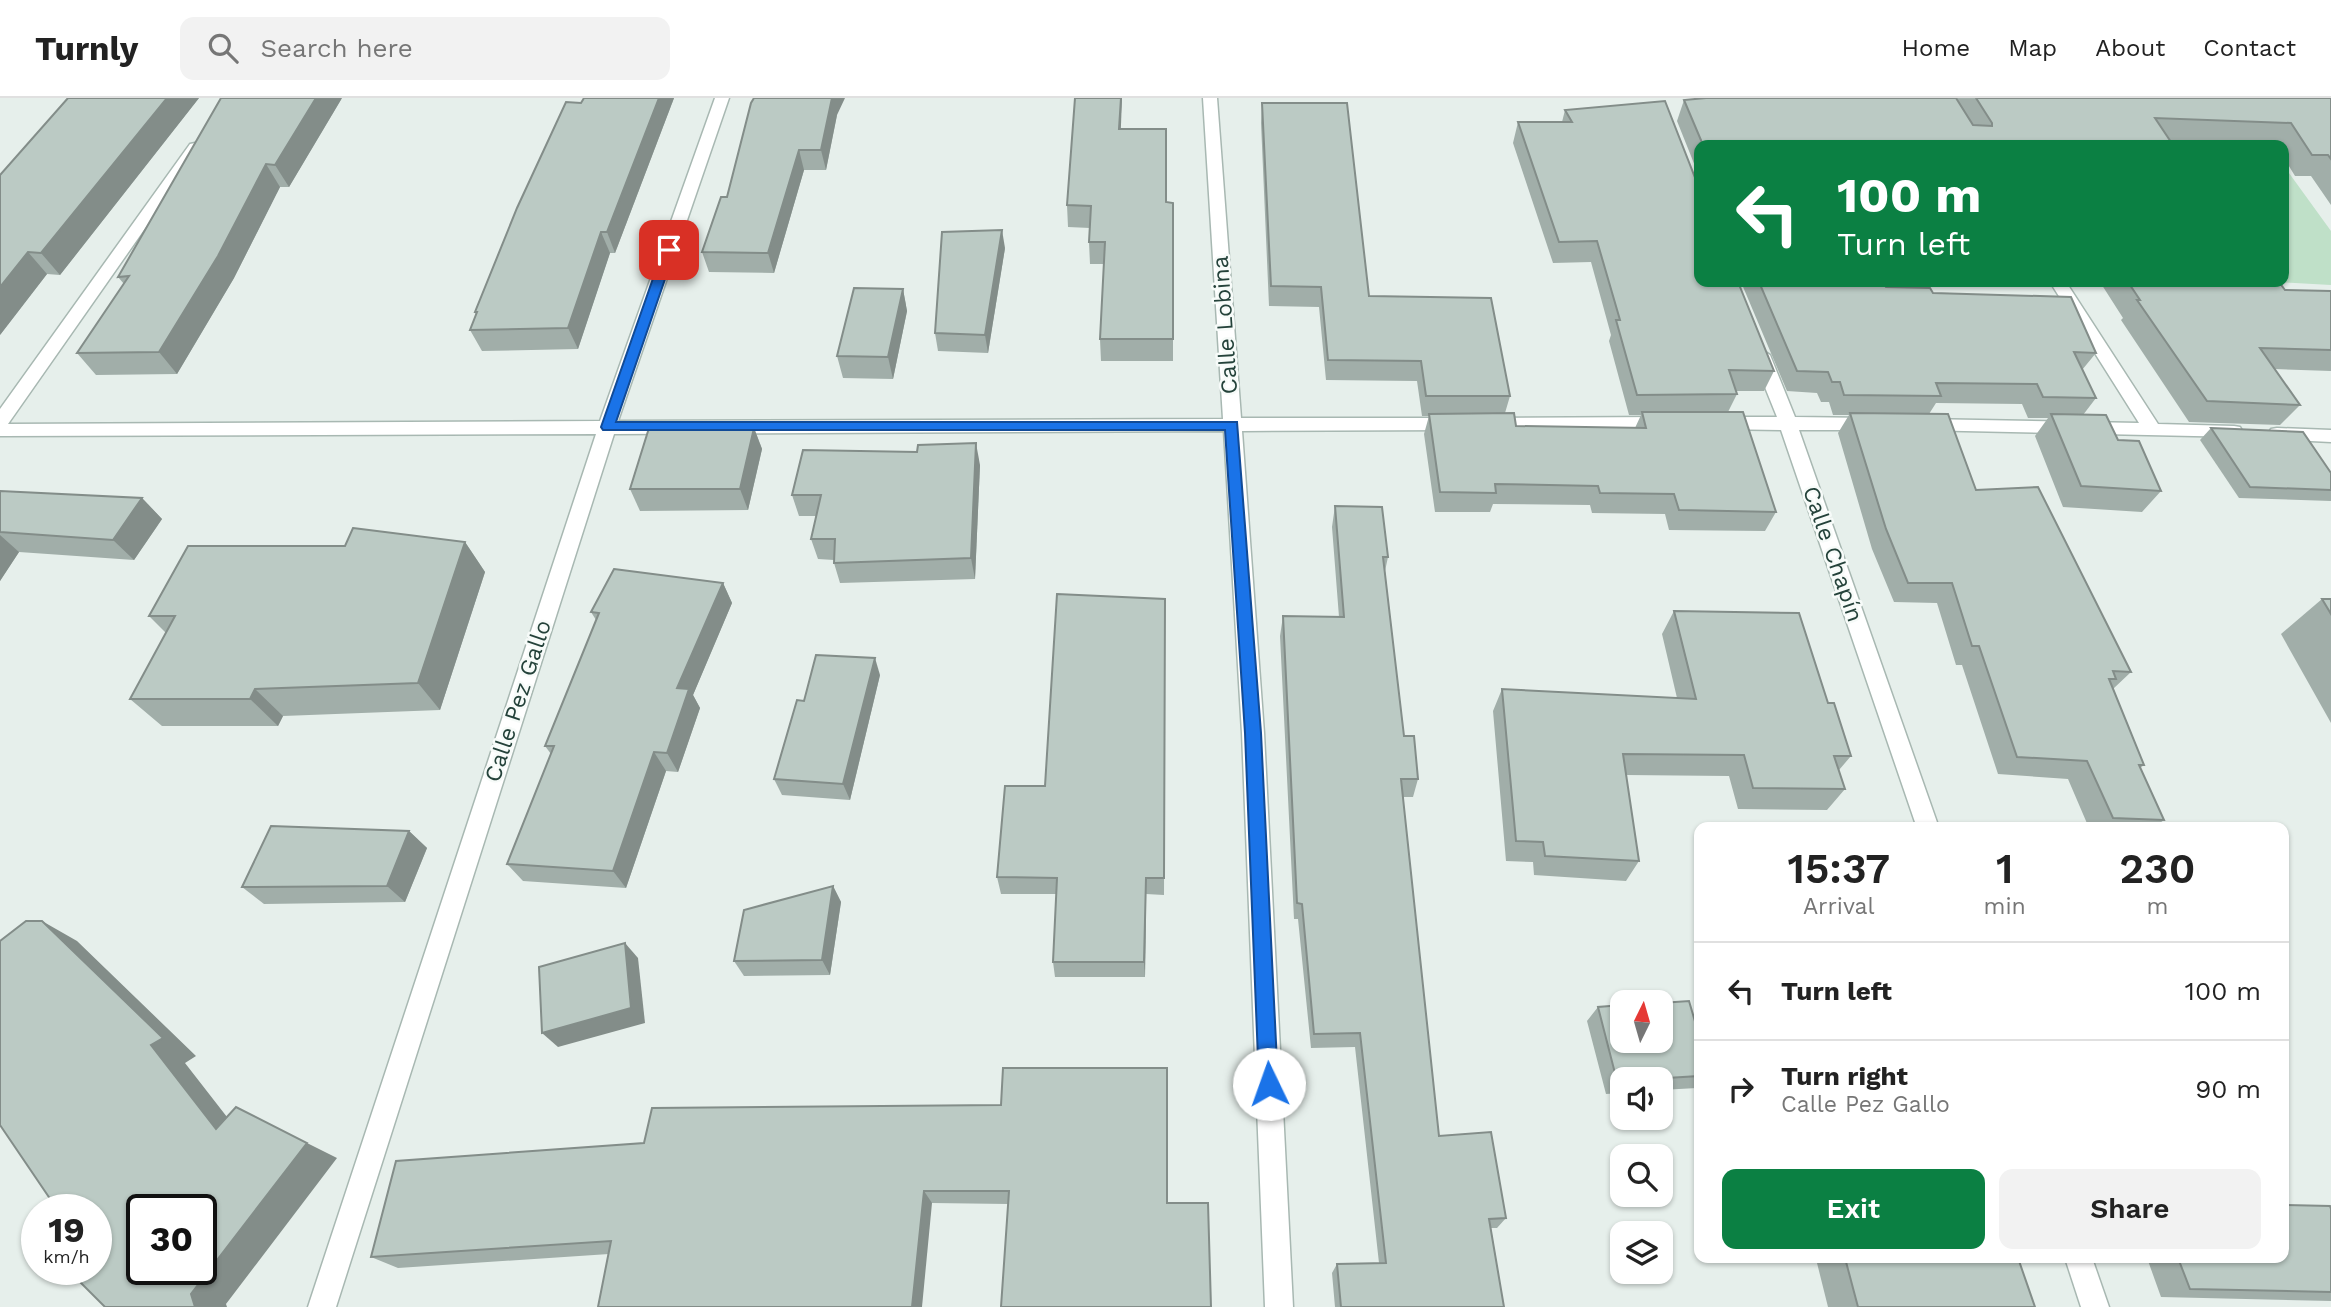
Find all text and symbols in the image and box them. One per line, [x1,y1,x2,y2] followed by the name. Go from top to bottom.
[180,17,670,80] search box
[35,29,138,68] text: Turnly
[204,29,242,67] icon: search
[260,33,413,63] text: Search here
[1902,34,1970,62] text: Home
[2008,34,2057,62] text: Map
[2095,34,2165,62] text: About
[2203,34,2296,62] text: Contact
[1837,166,1981,224] text: 100 m
[1722,168,1813,259] icon: left
[639,220,699,280] pin
[1837,225,1970,263] text: Turn left
[650,231,688,269] icon: arrive
[1207,255,1243,395] street label: Calle Lobina
[1797,483,1869,625] street label: Calle Chapín
[479,617,557,785] street label: Calle Pez Gallo
[1787,844,1890,893] text: 15:37
[1996,844,2013,893] text: 1
[2119,844,2196,893] text: 230
[1803,893,1875,920] text: Arrival
[1984,893,2026,920] text: min
[2146,893,2168,920] text: m
[1722,972,1760,1010] icon: left
[1781,976,1892,1006] text: Turn left
[2185,976,2261,1006] text: 100 m
[1610,990,1673,1054] north arrow
[1610,990,1673,1284] map controls
[1232,1047,1306,1121] position arrow
[1781,1061,1908,1091] text: Turn right
[1610,1067,1673,1130] button: sound
[1722,1070,1760,1108] icon: right
[2195,1074,2261,1104] text: 90 m
[1781,1091,1950,1118] text: Calle Pez Gallo
[1610,1144,1673,1207] button: search
[1722,1169,1985,1249] button: Exit
[1999,1169,2261,1249] button: Share
[126,1194,217,1285] speed limit sign: 30
[48,1209,85,1251] text: 19
[1610,1221,1673,1284] button: layers
[43,1246,90,1267] text: km/h

